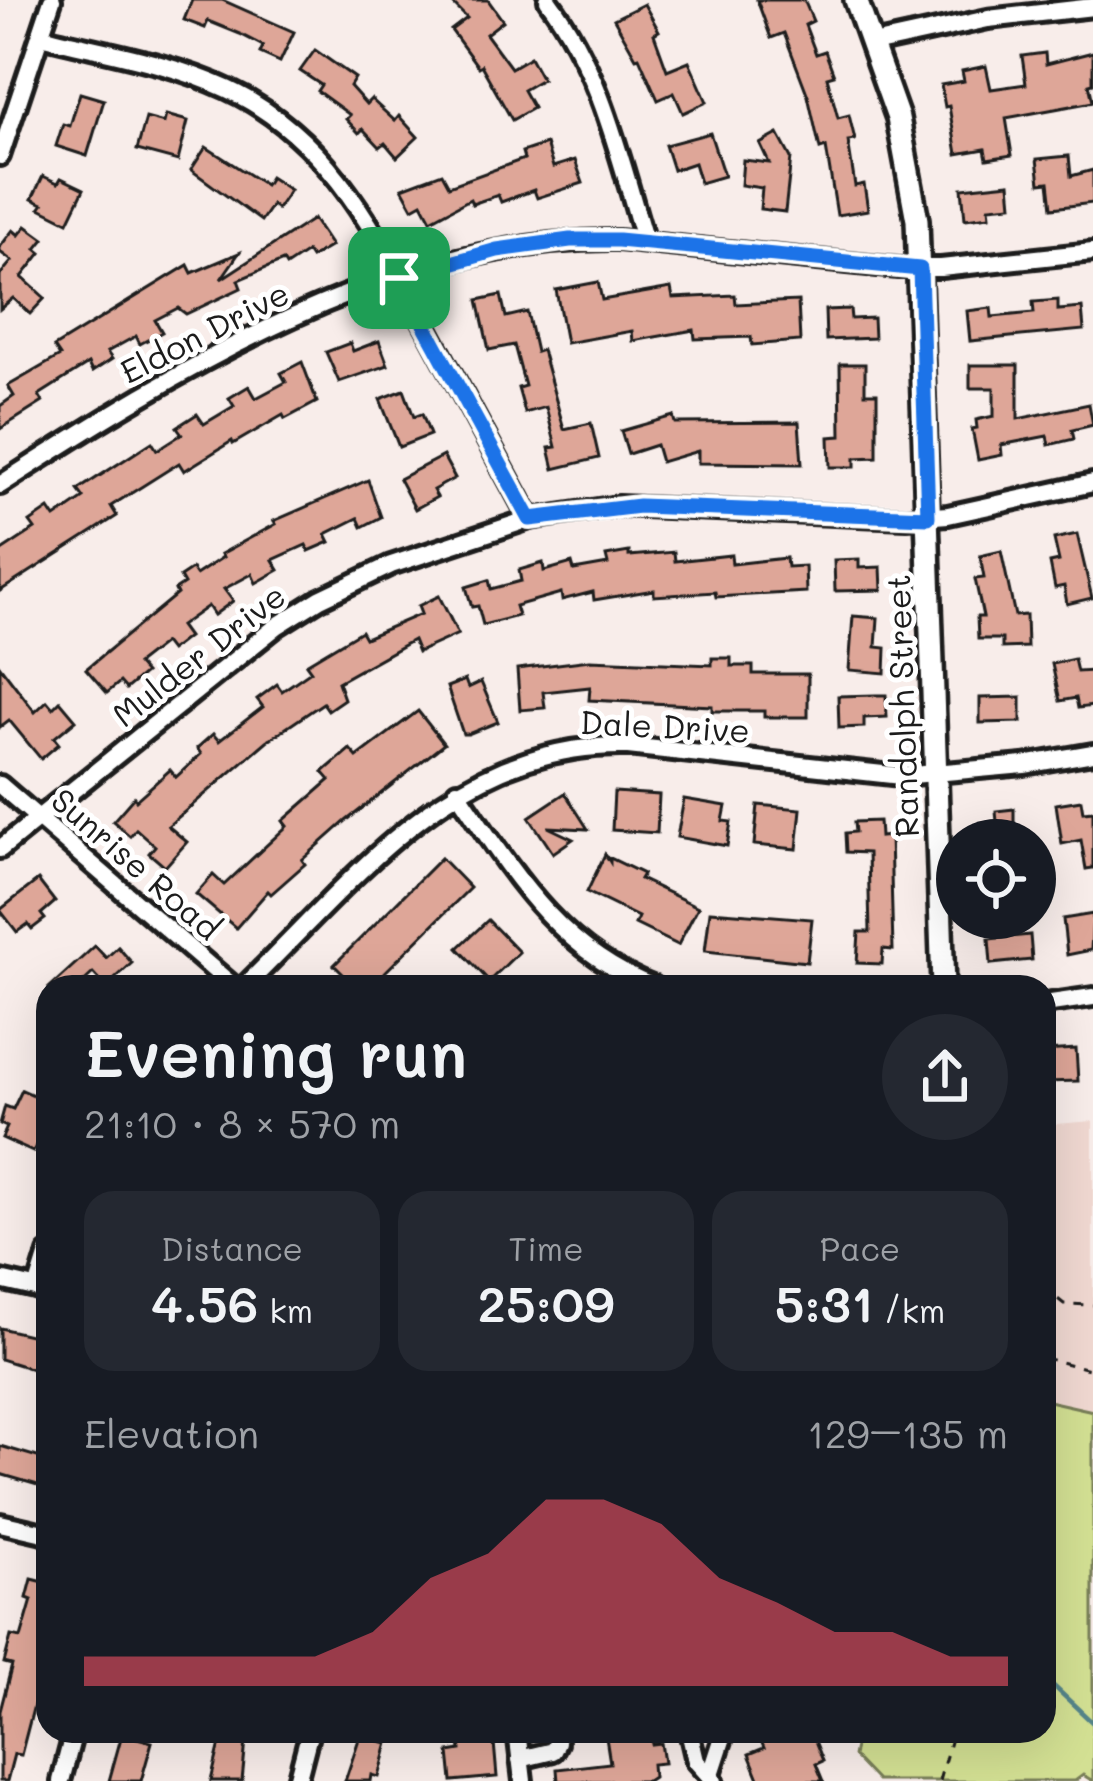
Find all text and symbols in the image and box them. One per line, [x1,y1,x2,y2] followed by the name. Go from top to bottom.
[348,227,450,329] pin
[366,245,432,311] icon: arrive
[112,270,296,392] street label: Eldon Drive
[103,573,293,735] street label: Mulder Drive
[875,574,927,838] street label: Randolph Street
[579,699,751,751] street label: Dale Drive
[43,778,231,948] street label: Sunrise Road
[936,819,1056,939] map controls
[936,819,1056,939] button: locate
[84,1009,467,1095] text: Evening run
[882,1014,1008,1140] button: share
[84,1097,400,1148] text: 21:10 · 8 × 570 m
[161,1226,303,1269] text: Distance
[508,1226,584,1269] text: Time
[820,1226,900,1269] text: Pace
[151,1269,259,1336] text: 4.56
[477,1269,615,1336] text: 25:09
[775,1269,874,1336] text: 5:31
[259,1288,313,1331] text: km
[874,1288,945,1331] text: /km
[84,1407,259,1458] text: Elevation
[807,1407,1008,1458] text: 129–135 m

